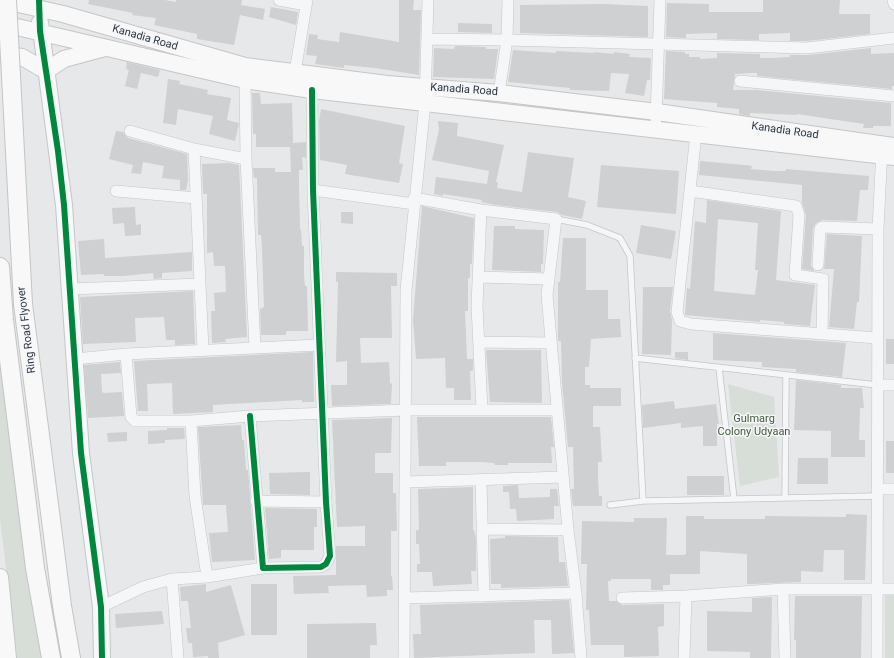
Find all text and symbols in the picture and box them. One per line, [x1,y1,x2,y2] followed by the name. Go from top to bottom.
[111,22,179,54] street label: Kanadia Road
[430,81,498,99] street label: Kanadia Road
[751,120,819,142] street label: Kanadia Road
[15,286,39,374] street label: Ring Road Flyover
[718,412,790,438] park label: Gulmarg Colony Udyaan

